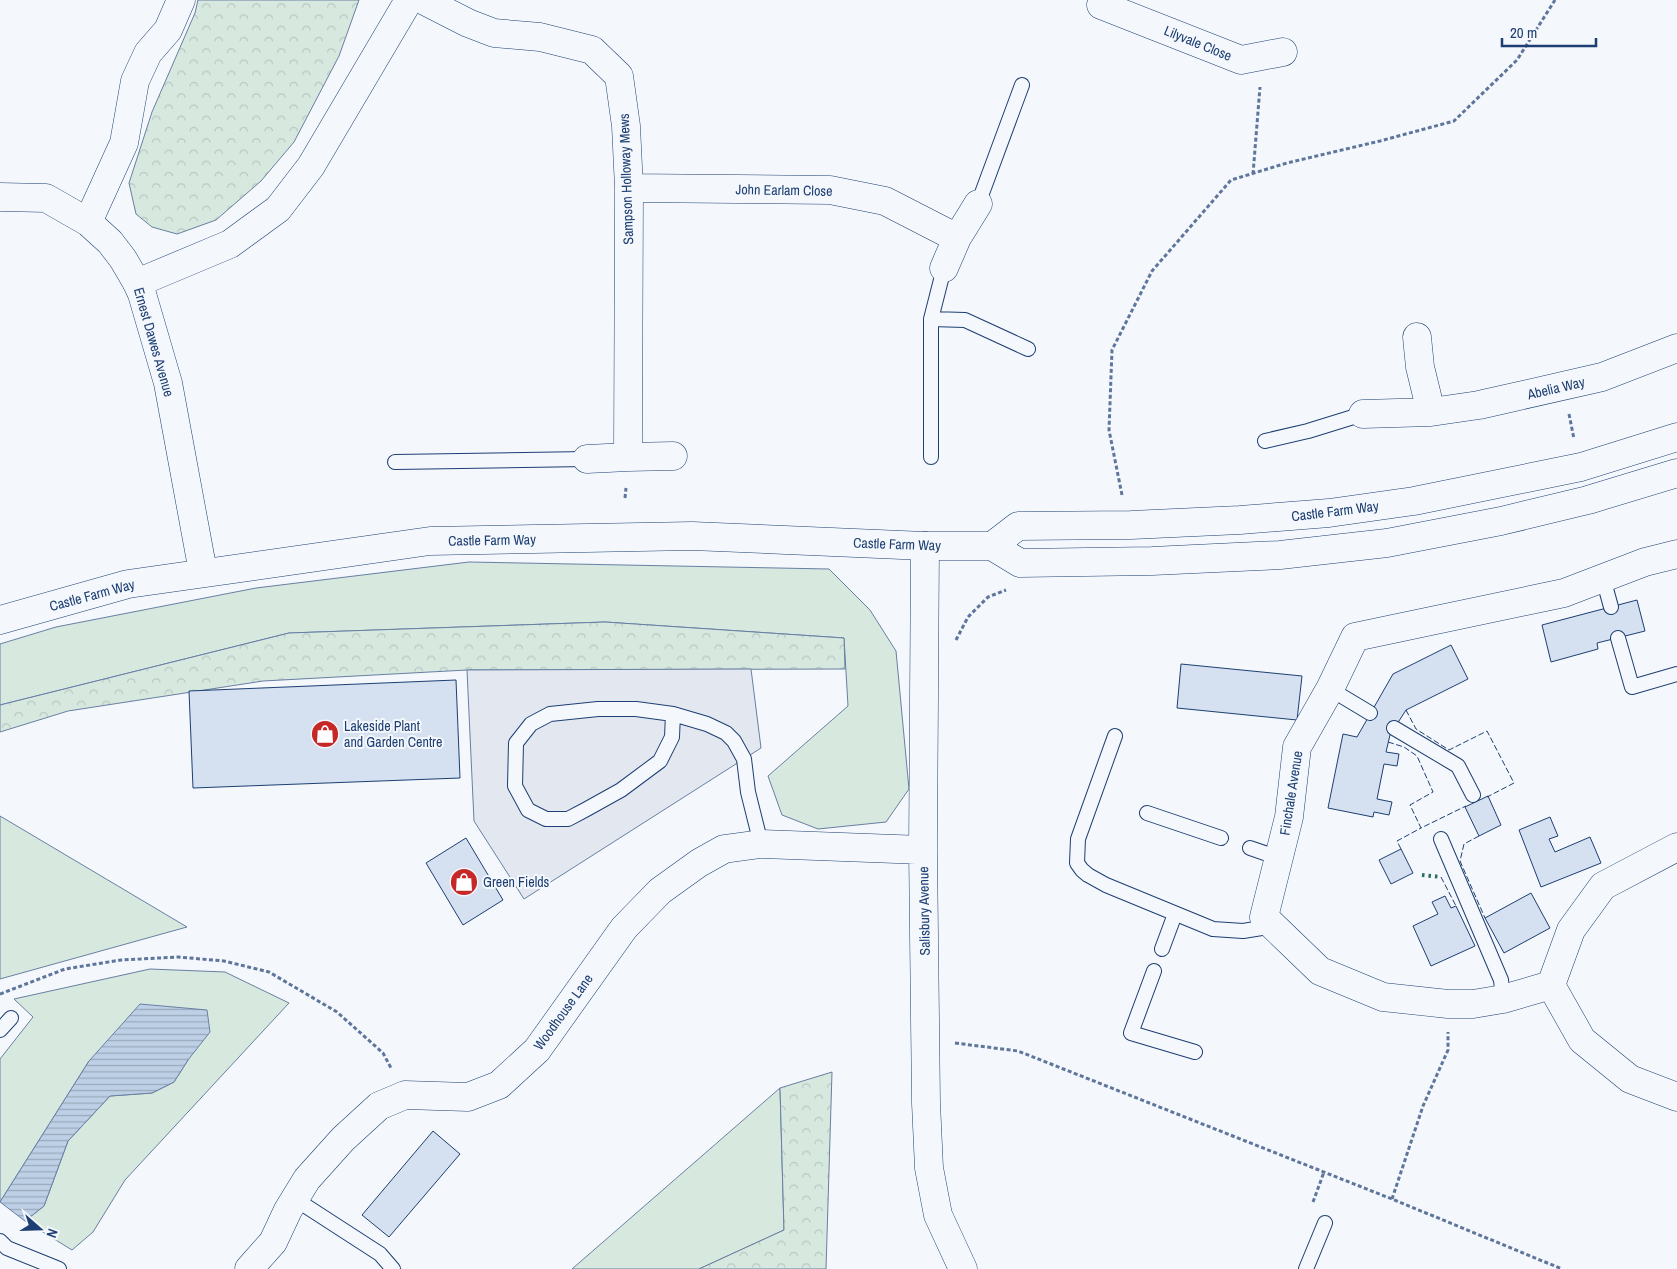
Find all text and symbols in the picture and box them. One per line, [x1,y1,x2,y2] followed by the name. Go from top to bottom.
[1502,15,1596,47] scale bar
[1161,21,1235,65] street label: Lilyvale Close
[1510,22,1537,43] text: 20 m
[615,113,637,245] street label: Sampson Holloway Mews
[735,180,833,200] street label: John Earlam Close
[130,285,178,399] street label: Ernest Dawes Avenue
[1525,373,1587,404] street label: Abelia Way
[1290,497,1380,525] street label: Castle Farm Way
[448,530,536,550] street label: Castle Farm Way
[853,533,941,555] street label: Castle Farm Way
[47,575,137,615] street label: Castle Farm Way
[344,717,442,751] place label: Lakeside Plant and Garden Centre
[310,719,340,749] shop icon: Lakeside Plant and Garden Centre
[1275,749,1307,837] street label: Finchale Avenue
[914,866,934,956] street label: Salisbury Avenue
[449,867,479,897] shop icon: Green Fields
[483,873,550,891] place label: Green Fields
[529,970,597,1054] street label: Woodhouse Lane
[15,1204,65,1254] north arrow
[42,1226,62,1240] text: N

